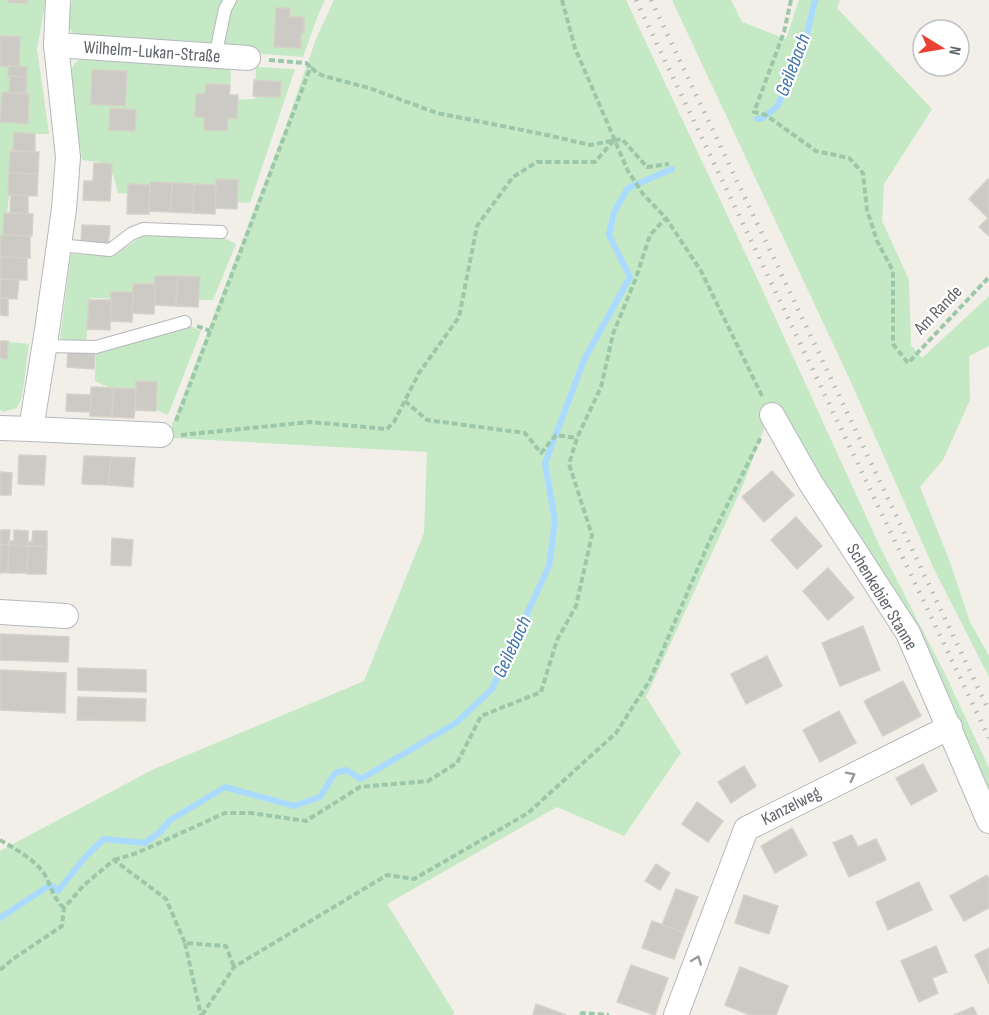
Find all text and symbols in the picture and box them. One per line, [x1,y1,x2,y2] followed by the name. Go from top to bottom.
[911,18,971,78] north arrow
[770,30,816,100] water label: Geilebach
[83,37,221,67] street label: Wilhelm-Lukan-Straße
[944,45,964,57] text: N
[909,281,966,340] street label: Am Rande
[842,540,922,654] street label: Schenkebier Stanne
[487,612,537,682] water label: Geilebach
[845,772,855,783] one-way arrow
[758,782,824,830] street label: Kanzelweg
[689,955,702,966] one-way arrow

